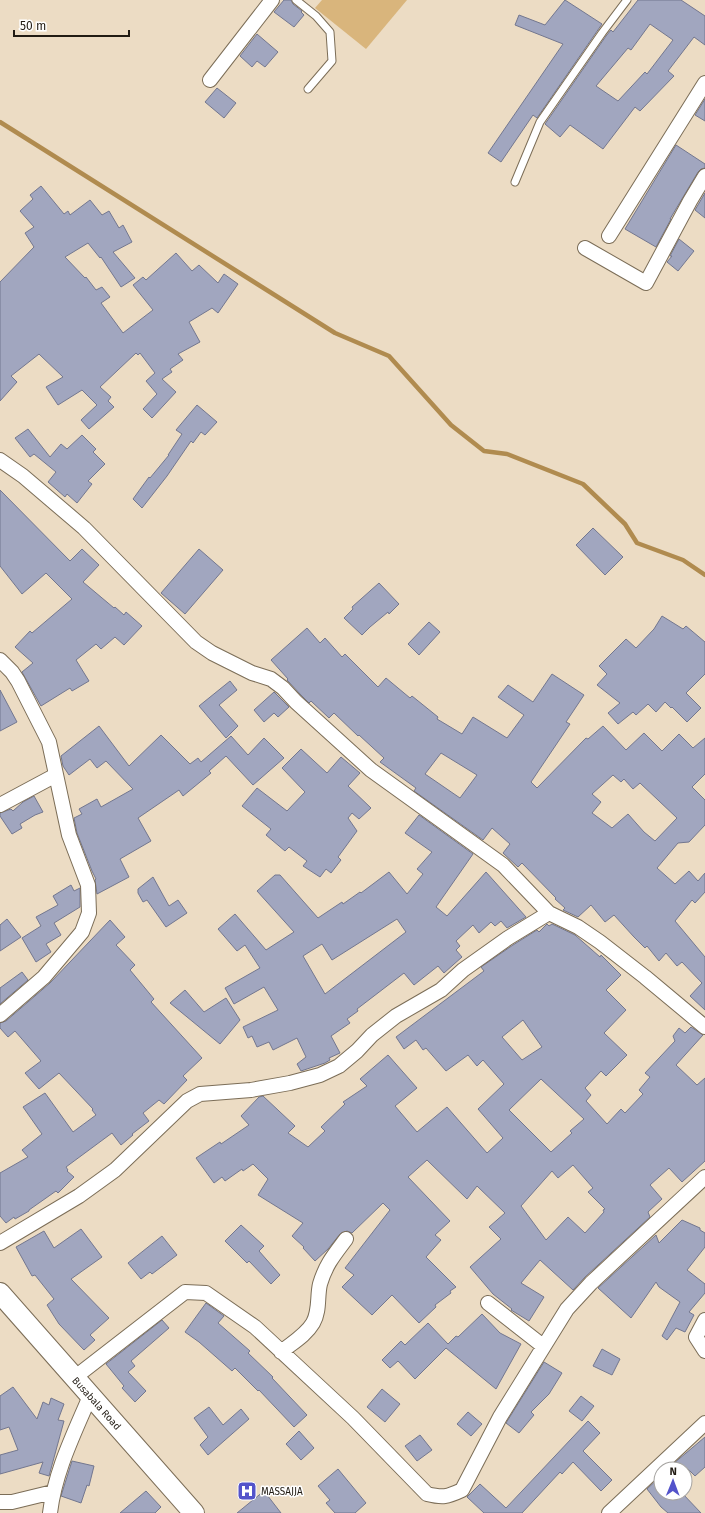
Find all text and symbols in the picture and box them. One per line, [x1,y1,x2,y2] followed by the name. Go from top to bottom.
[14,12,129,38] scale bar
[20,19,46,33] text: 50 m
[69,1375,123,1433] street label: Busabala Road
[653,1461,693,1501] north arrow
[669,1465,677,1478] text: N
[236,1480,258,1502] hospital icon: MASSAJJA
[261,1486,303,1498] place label: MASSAJJA

